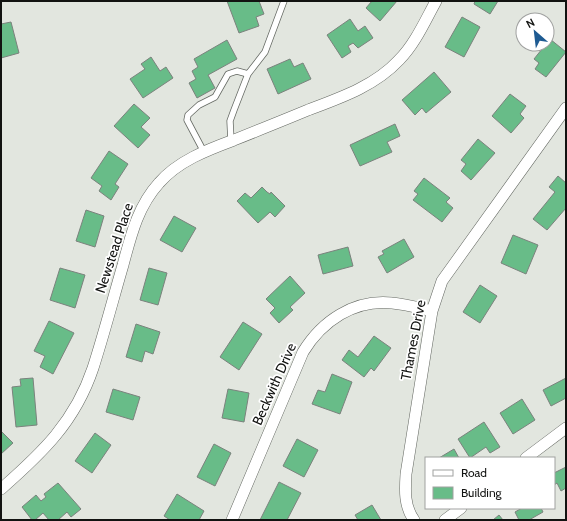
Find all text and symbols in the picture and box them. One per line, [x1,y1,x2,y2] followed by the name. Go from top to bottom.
[515,12,555,52] north arrow
[524,15,537,31] text: N
[91,201,137,295] street label: Newstead Place
[396,298,430,382] street label: Thames Drive
[248,340,300,428] street label: Beckwith Drive
[425,457,555,509] legend
[461,465,487,480] text: Road
[461,485,503,500] text: Building

